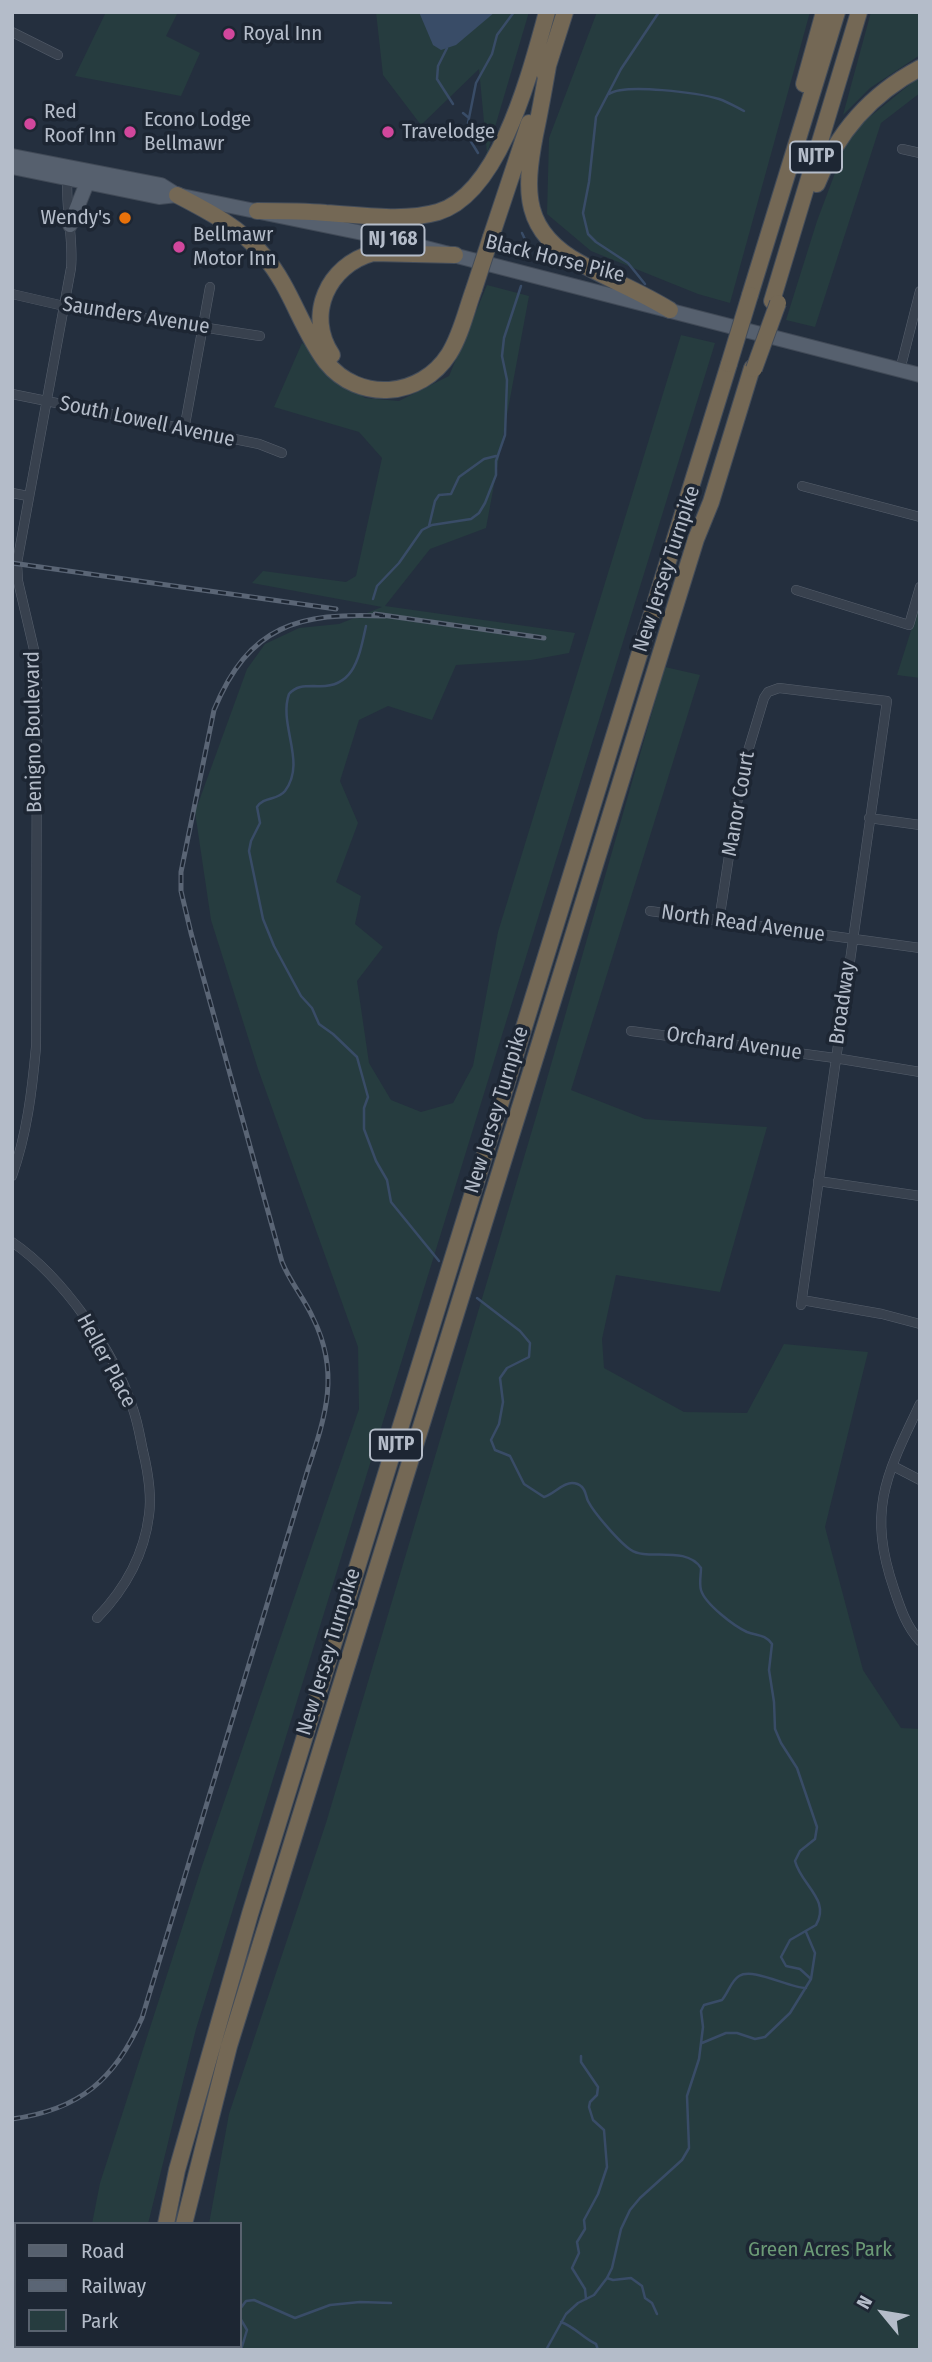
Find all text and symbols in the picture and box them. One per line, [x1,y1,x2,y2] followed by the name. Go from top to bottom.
[243,21,322,47] place label: Royal Inn
[221,26,237,42] marker: Royal Inn
[44,99,116,149] place label: Red Roof Inn
[144,107,251,157] place label: Econo Lodge Bellmawr
[22,116,38,132] marker: Red Roof Inn
[402,119,495,145] place label: Travelodge
[122,124,138,140] marker: Econo Lodge Bellmawr
[380,124,396,140] marker: Travelodge
[790,141,842,172] road number: NJTP
[40,205,111,231] place label: Wendy's
[117,210,133,226] marker: Wendy's
[193,222,276,272] place label: Bellmawr Motor Inn
[362,224,424,256] road number: NJ 168
[483,230,627,288] street label: Black Horse Pike
[171,239,187,255] marker: Bellmawr Motor Inn
[61,292,211,340] street label: Saunders Avenue
[57,391,237,453] street label: South Lowell Avenue
[628,483,706,655] street label: New Jersey Turnpike
[20,651,48,813] street label: Benigno Boulevard
[717,750,761,858] street label: Manor Court
[660,900,826,948] street label: North Read Avenue
[825,960,861,1046] street label: Broadway
[665,1022,803,1066] street label: Orchard Avenue
[460,1023,534,1197] street label: New Jersey Turnpike
[71,1310,141,1412] street label: Heller Place
[370,1429,422,1460] road number: NJTP
[292,1565,366,1739] street label: New Jersey Turnpike
[14,2222,242,2348] legend
[748,2237,892,2263] park label: Green Acres Park
[81,2238,125,2264] text: Road
[81,2273,146,2299] text: Railway
[848,2278,918,2348] north arrow
[852,2292,877,2313] text: N
[81,2308,118,2334] text: Park

